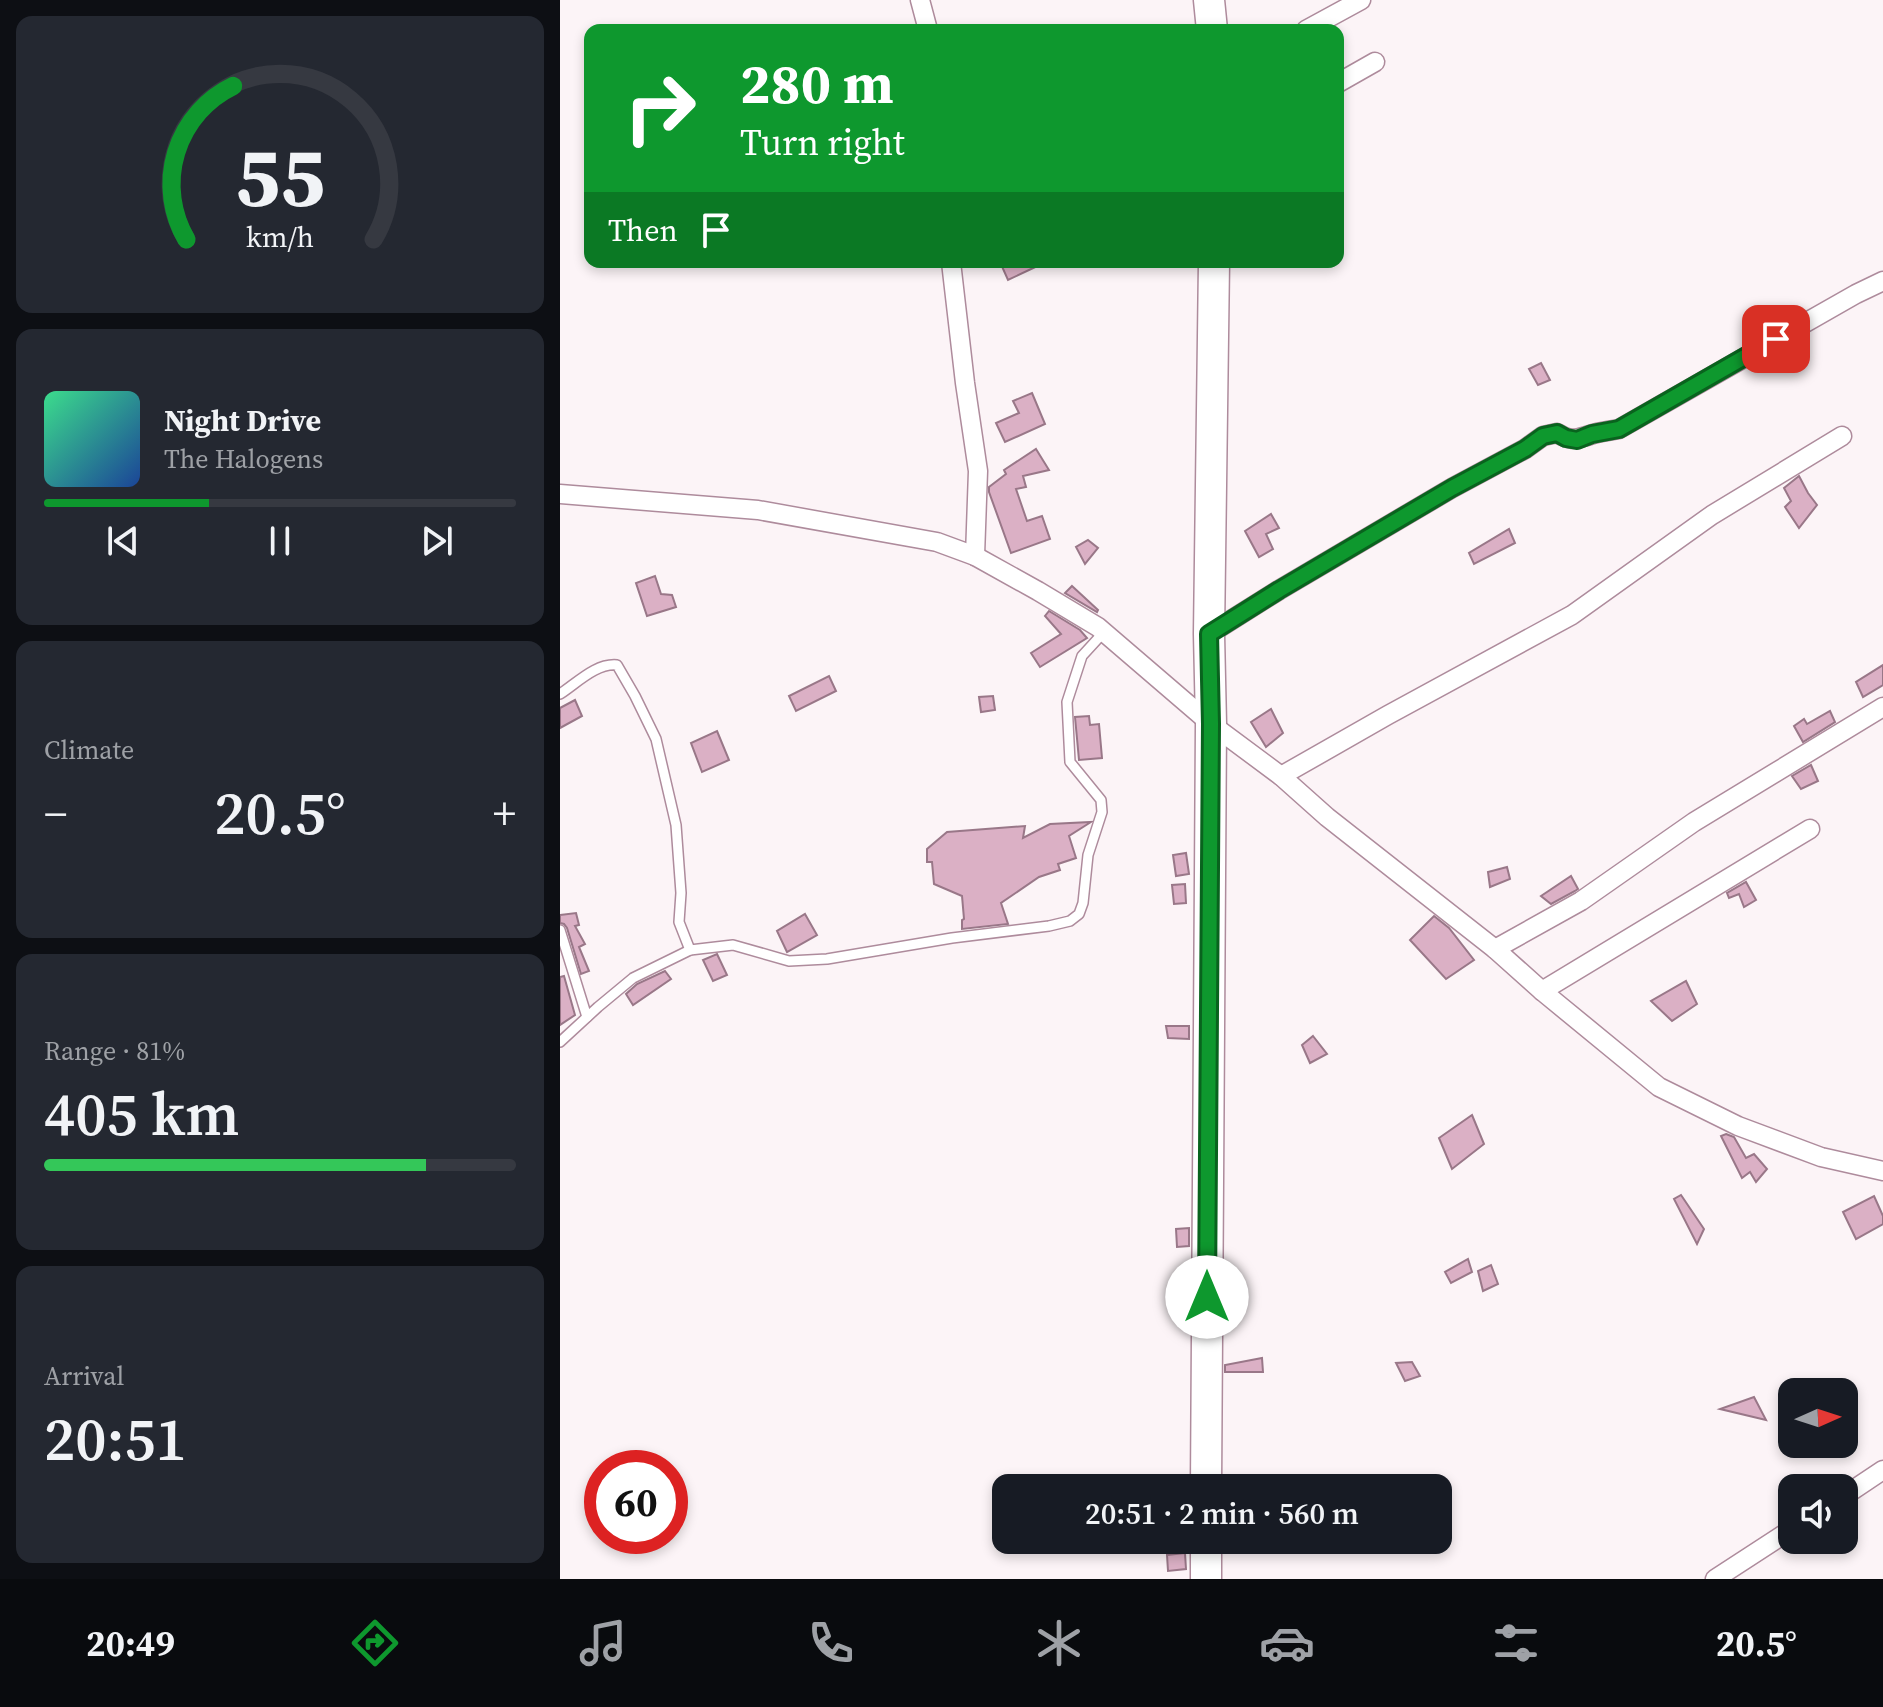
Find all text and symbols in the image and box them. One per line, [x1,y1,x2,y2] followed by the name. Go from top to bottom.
[740,45,894,122] text: 280 m
[608,56,712,160] icon: right
[740,118,905,167] text: Turn right
[235,120,325,234] text: 55
[694,208,738,252] icon: arrive
[608,210,678,251] text: Then
[246,217,314,257] text: km/h
[1742,305,1810,373] pin
[1754,317,1798,361] icon: arrive
[164,400,321,441] text: Night Drive
[164,441,323,477] text: The Halogens
[101,519,145,563] icon: previous
[258,519,302,563] icon: pause
[415,519,459,563] icon: next
[44,732,134,768] text: Climate
[214,772,346,854] text: 20.5°
[44,783,67,844] text: −
[493,783,516,844] text: +
[44,1033,185,1069] text: Range · 81%
[44,1073,240,1155] text: 405 km
[1165,1255,1249,1339] position arrow
[44,1358,124,1394] text: Arrival
[1778,1378,1858,1458] north arrow
[1778,1378,1858,1554] map controls
[44,1398,187,1480] text: 20:51
[584,1450,688,1554] speed limit sign: 60
[1778,1474,1858,1554] button: sound
[1085,1493,1359,1534] text: 20:51 · 2 min · 560 m
[347,1615,403,1671] icon: directions
[575,1615,631,1671] icon: music
[803,1615,859,1671] icon: phone
[1031,1615,1087,1671] icon: climate
[1259,1615,1315,1671] icon: car
[1488,1615,1544,1671] icon: filters
[86,1619,175,1668] text: 20:49
[1716,1619,1797,1668] text: 20.5°

